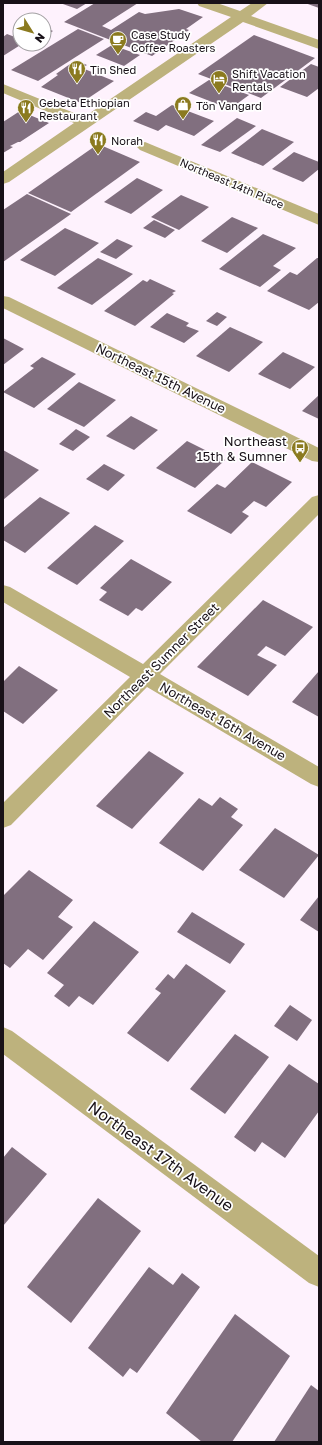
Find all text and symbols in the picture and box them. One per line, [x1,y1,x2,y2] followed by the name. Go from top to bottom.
[12,12,52,52] north arrow
[131,28,216,54] place label: Case Study Coffee Roasters
[108,30,128,55] cafe icon: Case Study Coffee Roasters
[33,31,48,46] text: N
[67,59,87,84] restaurant icon: Tin Shed
[90,63,136,76] place label: Tin Shed
[232,67,306,93] place label: Shift Vacation Rentals
[209,69,229,94] hotel icon: Shift Vacation Rentals
[173,95,193,120] shop icon: Tön Vangard
[39,96,130,122] place label: Gebeta Ethiopian Restaurant
[16,98,36,123] restaurant icon: Gebeta Ethiopian Restaurant
[196,99,262,112] place label: Tön Vangard
[88,130,108,155] restaurant icon: Norah
[111,134,143,147] place label: Norah
[178,155,286,211] street label: Northeast 14th Place
[93,340,229,416] street label: Northeast 15th Avenue
[196,433,287,464] place label: Northeast 15th & Sumner
[290,438,310,463] bus stop icon: Northeast 15th & Sumner
[100,599,222,721] street label: Northeast Sumner Street
[157,678,289,764] street label: Northeast 16th Avenue
[84,1097,238,1215] street label: Northeast 17th Avenue

